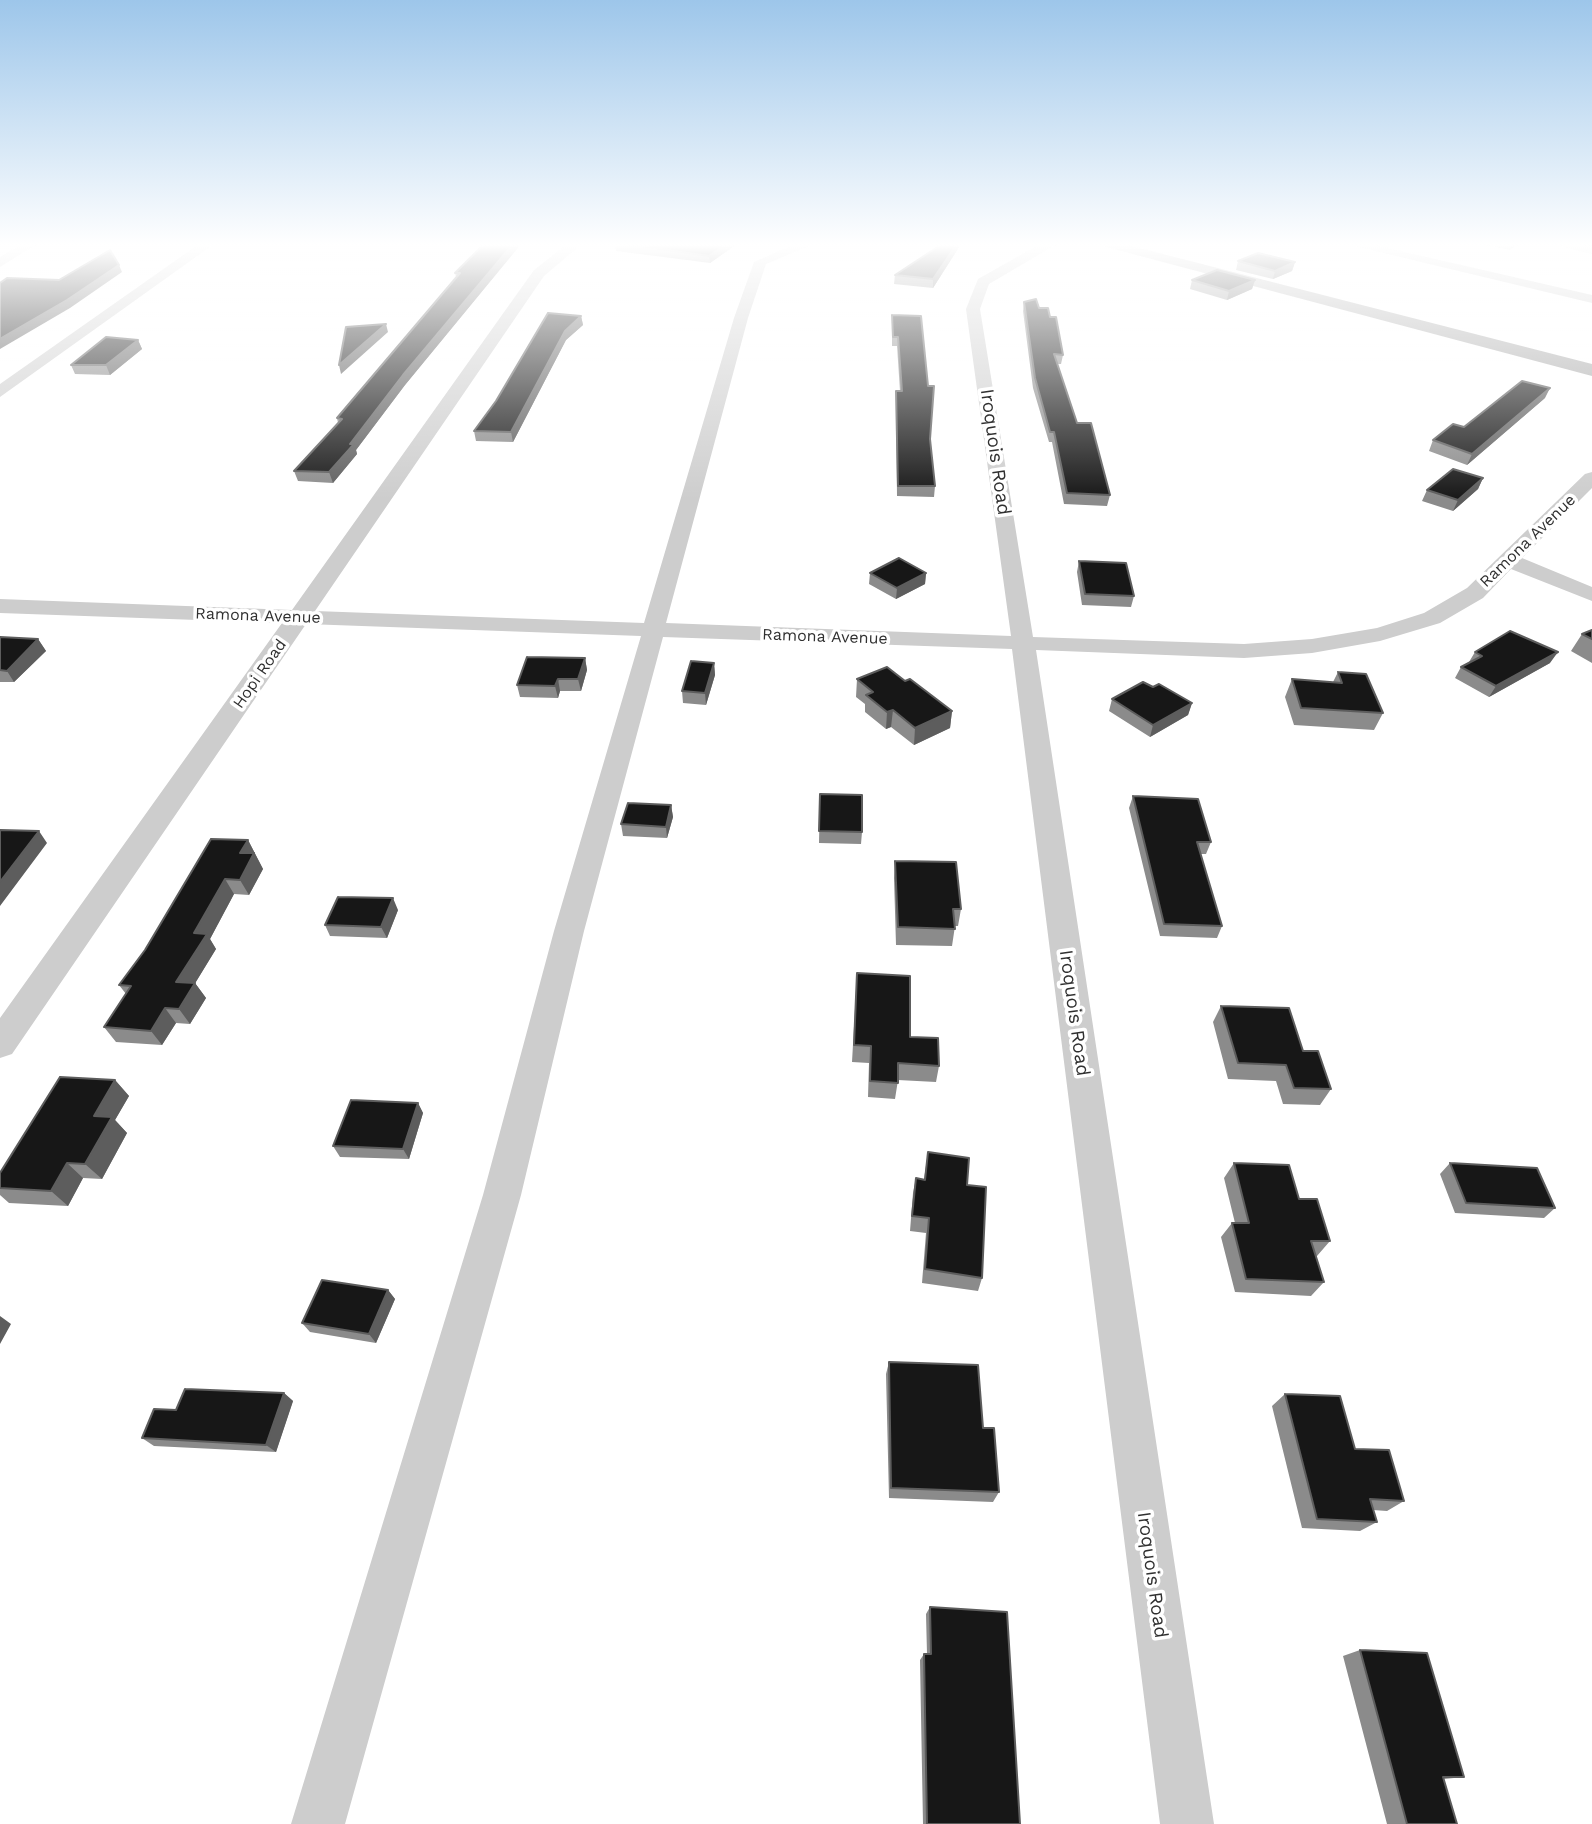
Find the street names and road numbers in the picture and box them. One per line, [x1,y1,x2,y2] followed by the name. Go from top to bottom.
[975,387,1015,517] street label: Iroquois Road
[1476,490,1580,592] street label: Ramona Avenue
[195,604,321,628] street label: Ramona Avenue
[762,625,888,649] street label: Ramona Avenue
[229,636,291,712] street label: Hopi Road
[1054,948,1094,1078] street label: Iroquois Road
[1132,1510,1172,1640] street label: Iroquois Road

